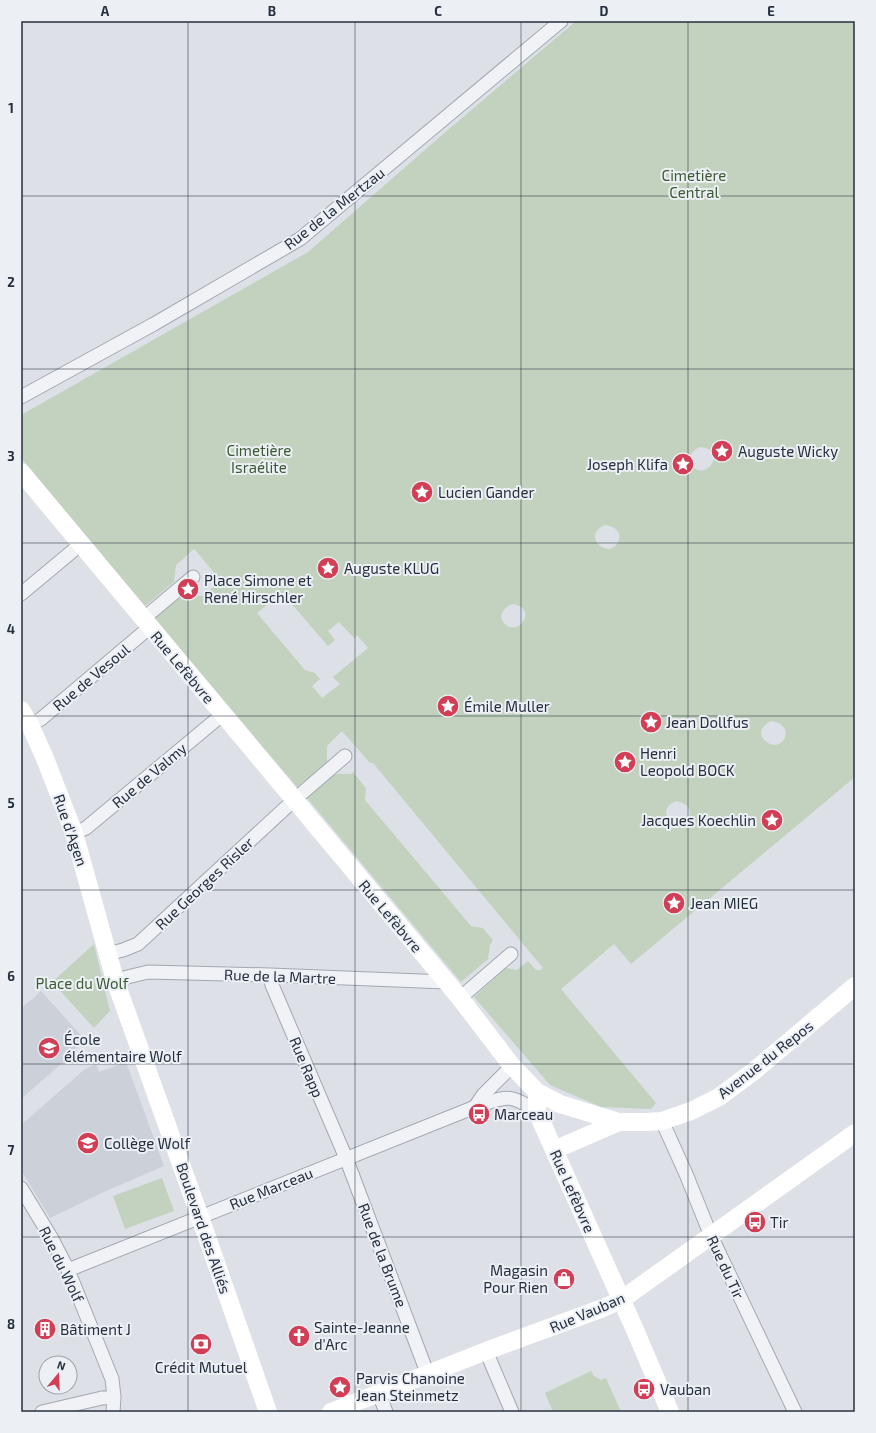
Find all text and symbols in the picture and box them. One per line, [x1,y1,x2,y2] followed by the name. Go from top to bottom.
[101,3,110,19] text: A
[268,3,276,19] text: B
[434,3,442,19] text: C
[600,3,609,19] text: D
[767,3,775,19] text: E
[8,100,14,116] text: 1
[280,163,388,253] street label: Rue de la Mertzau
[662,166,726,201] park label: Cimetière Central
[7,274,15,290] text: 2
[709,438,735,464] place icon: Auguste Wicky
[227,441,291,476] park label: Cimetière Israélite
[738,442,838,460] place label: Auguste Wicky
[7,448,15,464] text: 3
[670,451,696,477] place icon: Joseph Klifa
[587,455,668,473] place label: Joseph Klifa
[409,479,435,505] place icon: Lucien Gander
[438,483,534,501] place label: Lucien Gander
[315,555,341,581] place icon: Auguste KLUG
[344,559,439,577] place label: Auguste KLUG
[204,571,312,606] place label: Place Simone et René Hirschler
[175,576,201,602] place icon: Place Simone et René Hirschler
[7,621,15,637] text: 4
[148,627,218,707] street label: Rue Lefèbvre
[49,639,133,714] street label: Rue de Vesoul
[435,693,461,719] place icon: Émile Muller
[464,697,550,715] place label: Émile Muller
[638,709,664,735] place icon: Jean Dollfus
[666,713,749,731] place label: Jean Dollfus
[108,739,190,811] street label: Rue de Valmy
[640,744,735,779] place label: Henri Leopold BOCK
[612,749,638,775] place icon: Henri Leopold BOCK
[50,792,92,868] street label: Rue d'Agen
[7,795,15,811] text: 5
[759,807,785,833] place icon: Jacques Koechlin
[641,811,756,829] place label: Jacques Koechlin
[151,833,257,933] street label: Rue Georges Risler
[356,876,426,956] street label: Rue Lefèbvre
[661,890,687,916] place icon: Jean MIEG
[690,894,758,912] place label: Jean MIEG
[224,965,336,987] street label: Rue de la Martre
[7,968,15,984] text: 6
[35,974,129,992] park label: Place du Wolf
[714,1016,816,1102] street label: Avenue du Repos
[64,1030,182,1065] place label: École élémentaire Wolf
[286,1034,328,1100] street label: Rue Rapp
[36,1035,62,1061] school or university icon: École élémentaire Wolf
[466,1101,492,1127] bus stop icon: Marceau
[494,1105,553,1123] place label: Marceau
[75,1130,101,1156] school or university icon: Collège Wolf
[104,1134,190,1152] place label: Collège Wolf
[8,1142,15,1158] text: 7
[547,1147,599,1235] street label: Rue Lefèbvre
[173,1160,235,1296] street label: Boulevard des Alliés
[227,1163,315,1213] street label: Rue Marceau
[355,1200,411,1310] street label: Rue de la Brume
[742,1209,768,1235] bus stop icon: Tir
[770,1213,788,1231] place label: Tir
[36,1223,88,1305] street label: Rue du Wolf
[704,1232,748,1302] street label: Rue du Tir
[483,1261,548,1296] place label: Magasin Pour Rien
[551,1266,577,1292] shop icon: Magasin Pour Rien
[547,1288,627,1336] street label: Rue Vauban
[7,1316,15,1332] text: 8
[32,1316,58,1342] building icon: Bâtiment J
[314,1318,410,1353] place label: Sainte-Jeanne d'Arc
[60,1320,131,1338] place label: Bâtiment J
[286,1323,312,1349] church icon: Sainte-Jeanne d'Arc
[188,1331,214,1357] bank icon: Crédit Mutuel
[38,1355,78,1395] north arrow
[56,1358,67,1373] text: N
[155,1358,248,1376] place label: Crédit Mutuel
[356,1369,465,1404] place label: Parvis Chanoine Jean Steinmetz
[327,1374,353,1400] place icon: Parvis Chanoine Jean Steinmetz
[631,1376,657,1402] bus stop icon: Vauban
[660,1380,711,1398] place label: Vauban

